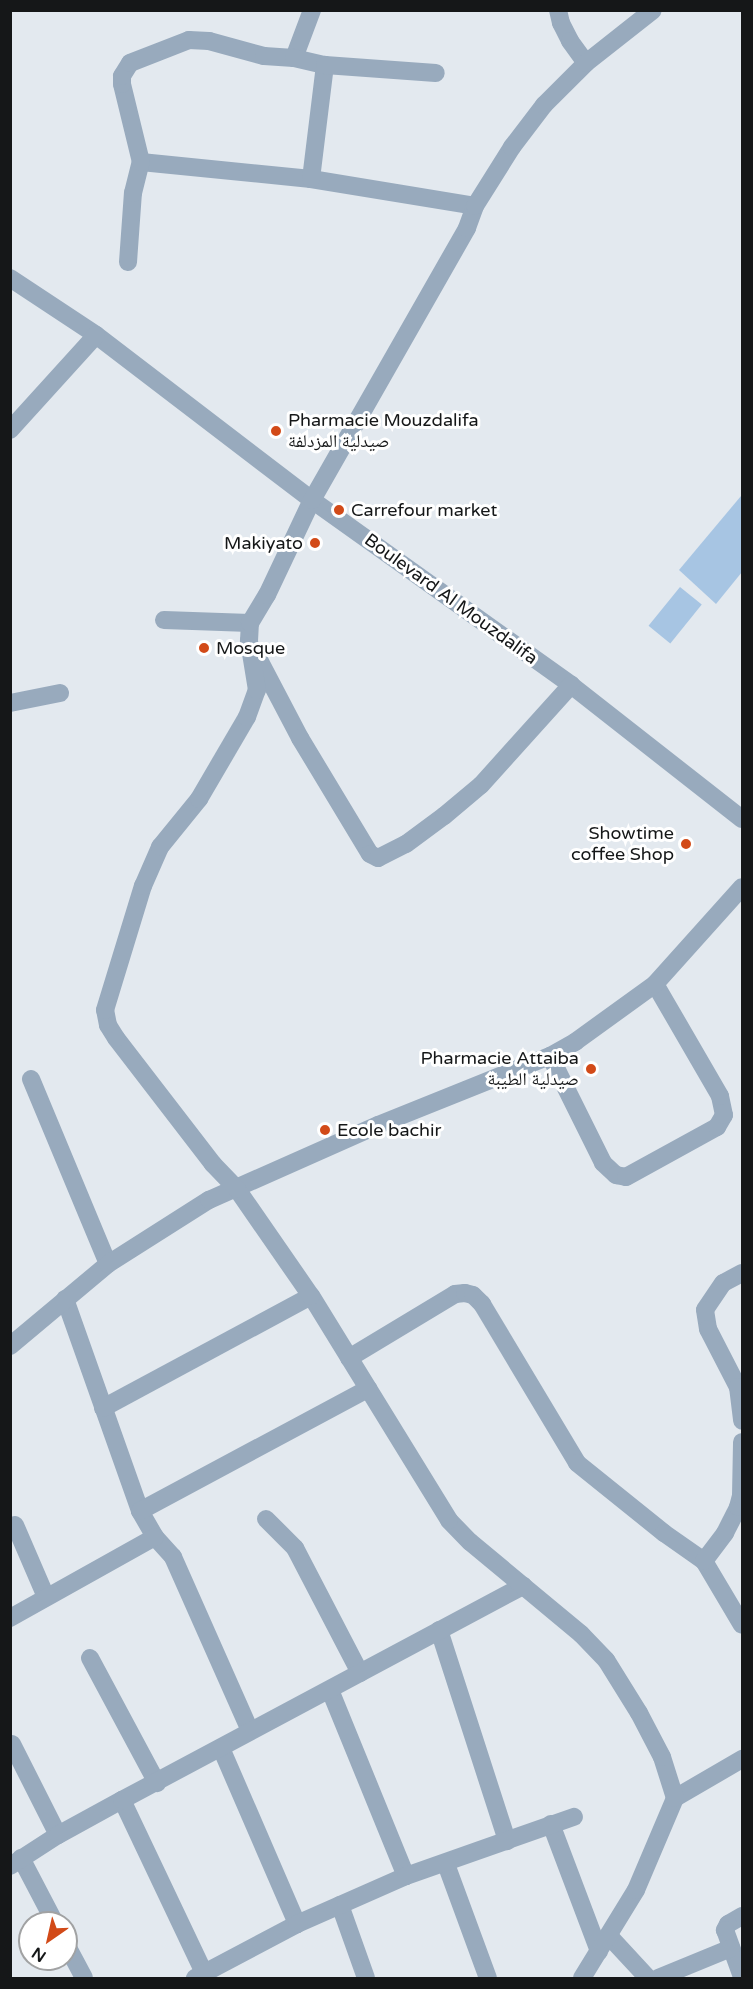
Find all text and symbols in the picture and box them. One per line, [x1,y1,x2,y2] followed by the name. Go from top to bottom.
[288,410,479,452] place label: Pharmacie Mouzdalifa صيدلية المزدلفة
[269,424,283,438] marker: Pharmacie Mouzdalifa صيدلية المزدلفة
[351,499,497,521] place label: Carrefour market
[332,503,346,517] marker: Carrefour market
[360,529,542,669] street label: Boulevard Al Mouzdalifa
[224,532,303,554] place label: Makiyato
[308,536,322,550] marker: Makiyato
[216,637,285,659] place label: Mosque
[197,641,211,655] marker: Mosque
[571,823,674,866] place label: Showtime coffee Shop
[679,837,693,851] marker: Showtime coffee Shop
[421,1048,579,1090] place label: Pharmacie Attaiba صيدلية الطيبة
[584,1062,598,1076] marker: Pharmacie Attaiba صيدلية الطيبة
[337,1119,441,1141] place label: Ecole bachir
[318,1123,332,1137] marker: Ecole bachir
[18,1911,78,1971] north arrow
[28,1942,50,1966] text: N

